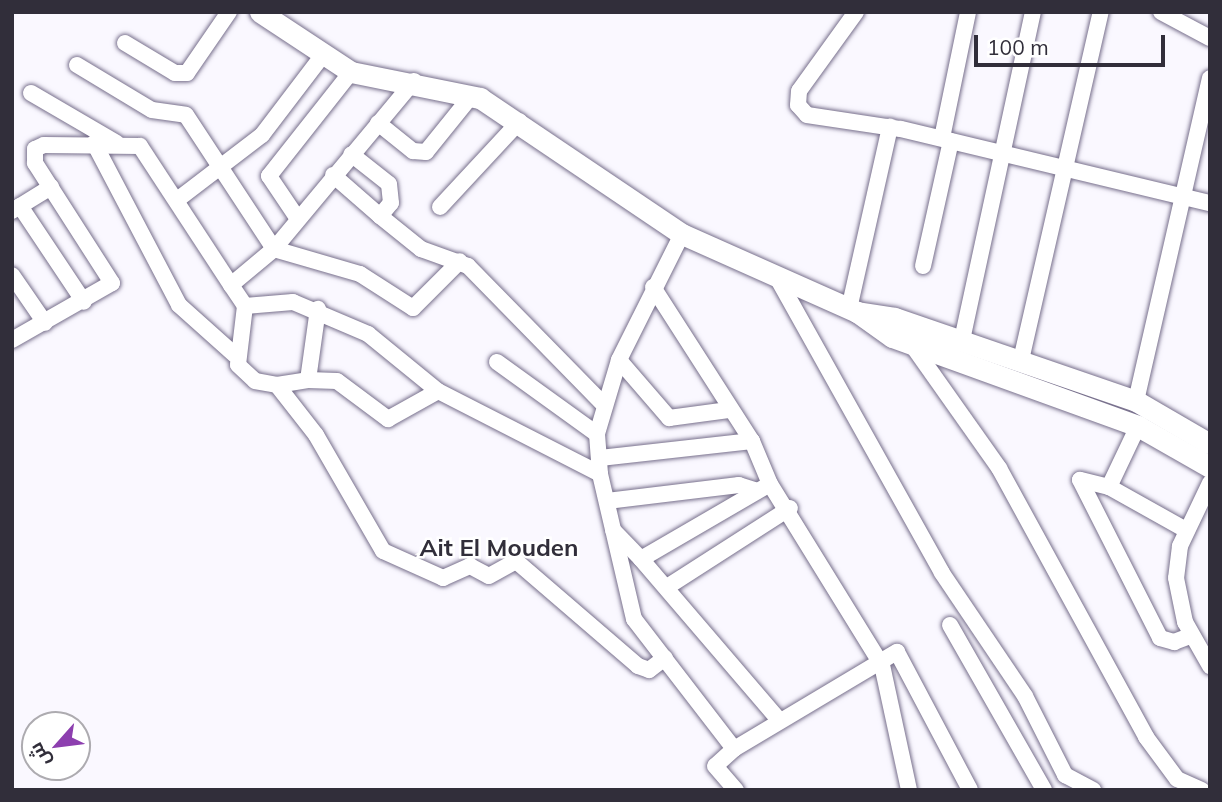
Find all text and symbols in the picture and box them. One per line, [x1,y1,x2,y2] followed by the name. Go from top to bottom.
[977,21,1168,65] scale bar
[987,34,1049,60] text: 100 m
[420,534,578,562] district label: Ait El Mouden
[21,711,91,781] north arrow
[23,739,56,771] text: ش

